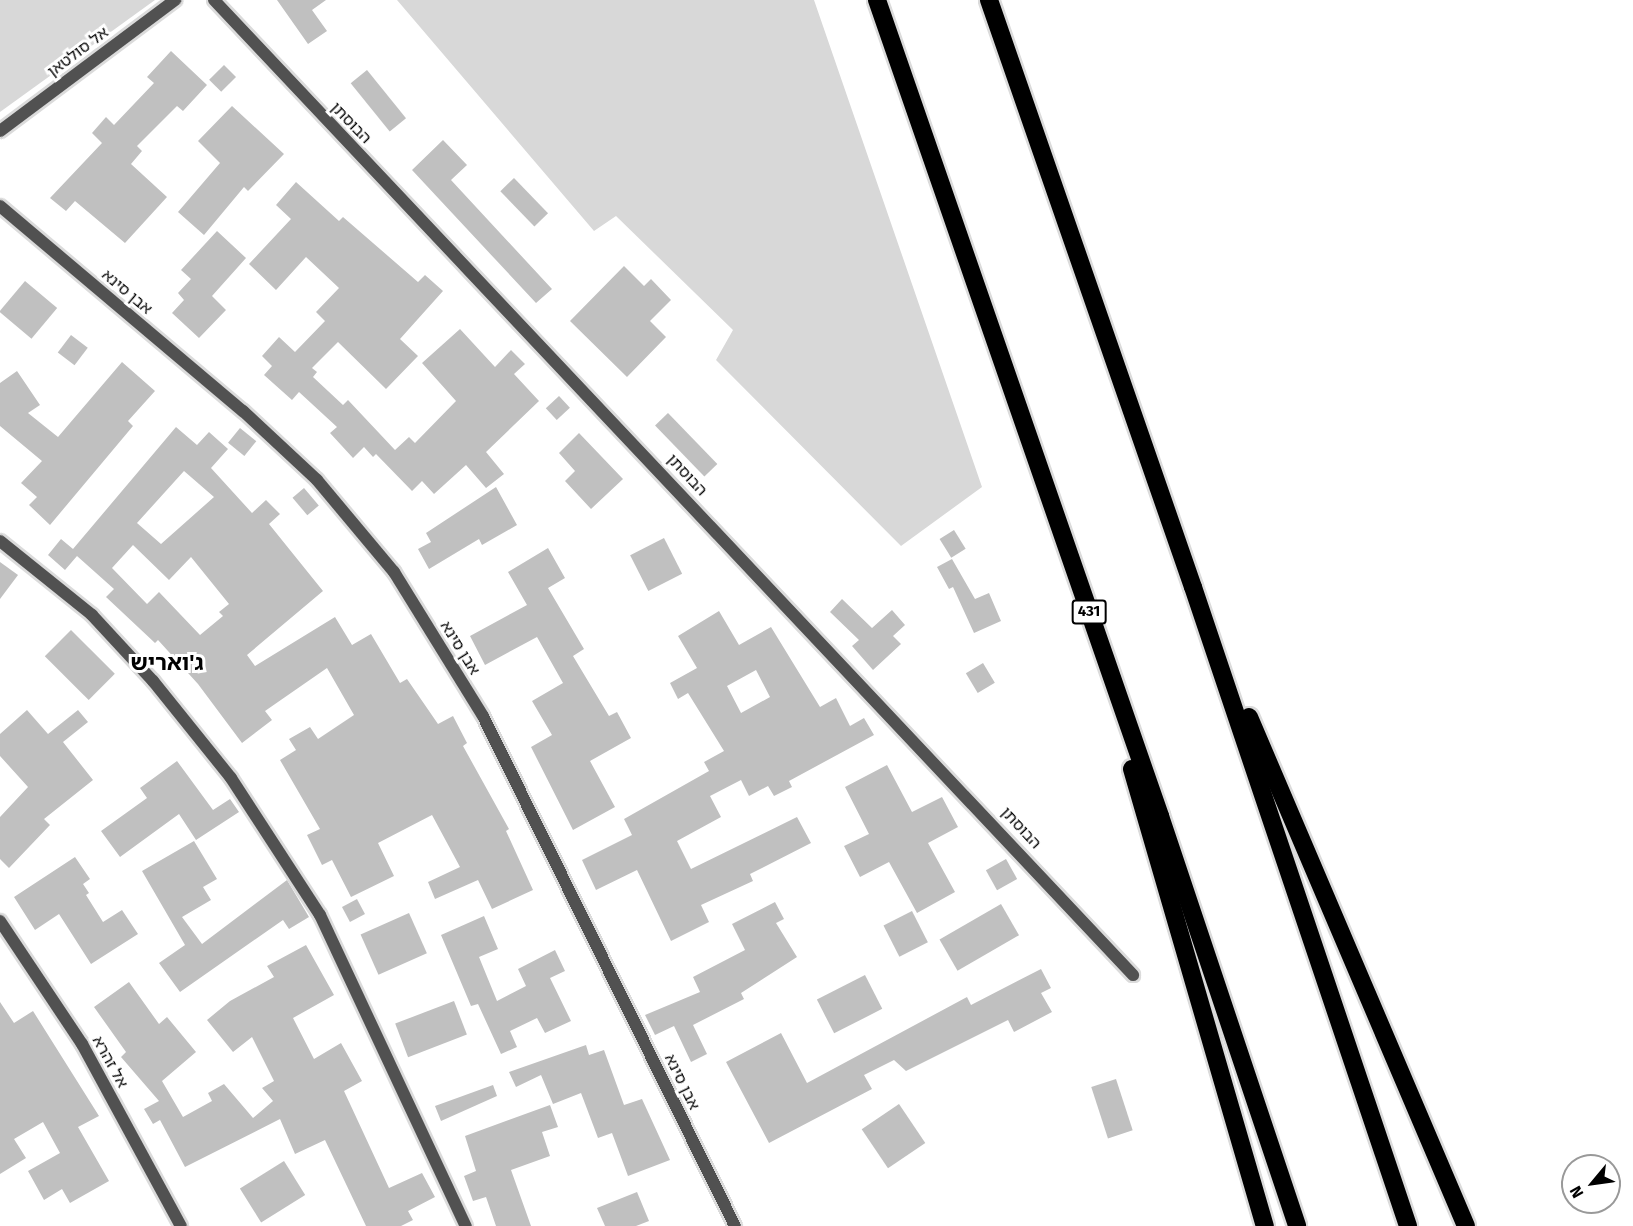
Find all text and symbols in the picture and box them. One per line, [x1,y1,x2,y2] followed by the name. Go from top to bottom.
[44,23,112,81] street label: אל סולטאן
[327,98,375,148] street label: הבוסתן
[98,265,156,319] street label: אבן סינא
[663,450,711,500] street label: הבוסתן
[1071,600,1107,624] road number: 431
[436,617,484,679] street label: אבן סינא
[130,650,204,676] district label: ג'ואריש
[997,803,1045,853] street label: הבוסתן
[88,1033,132,1091] street label: אל זהרא
[660,1051,704,1113] street label: אבן סינא
[1561,1154,1621,1214] north arrow
[1566,1183,1587,1201] text: N

